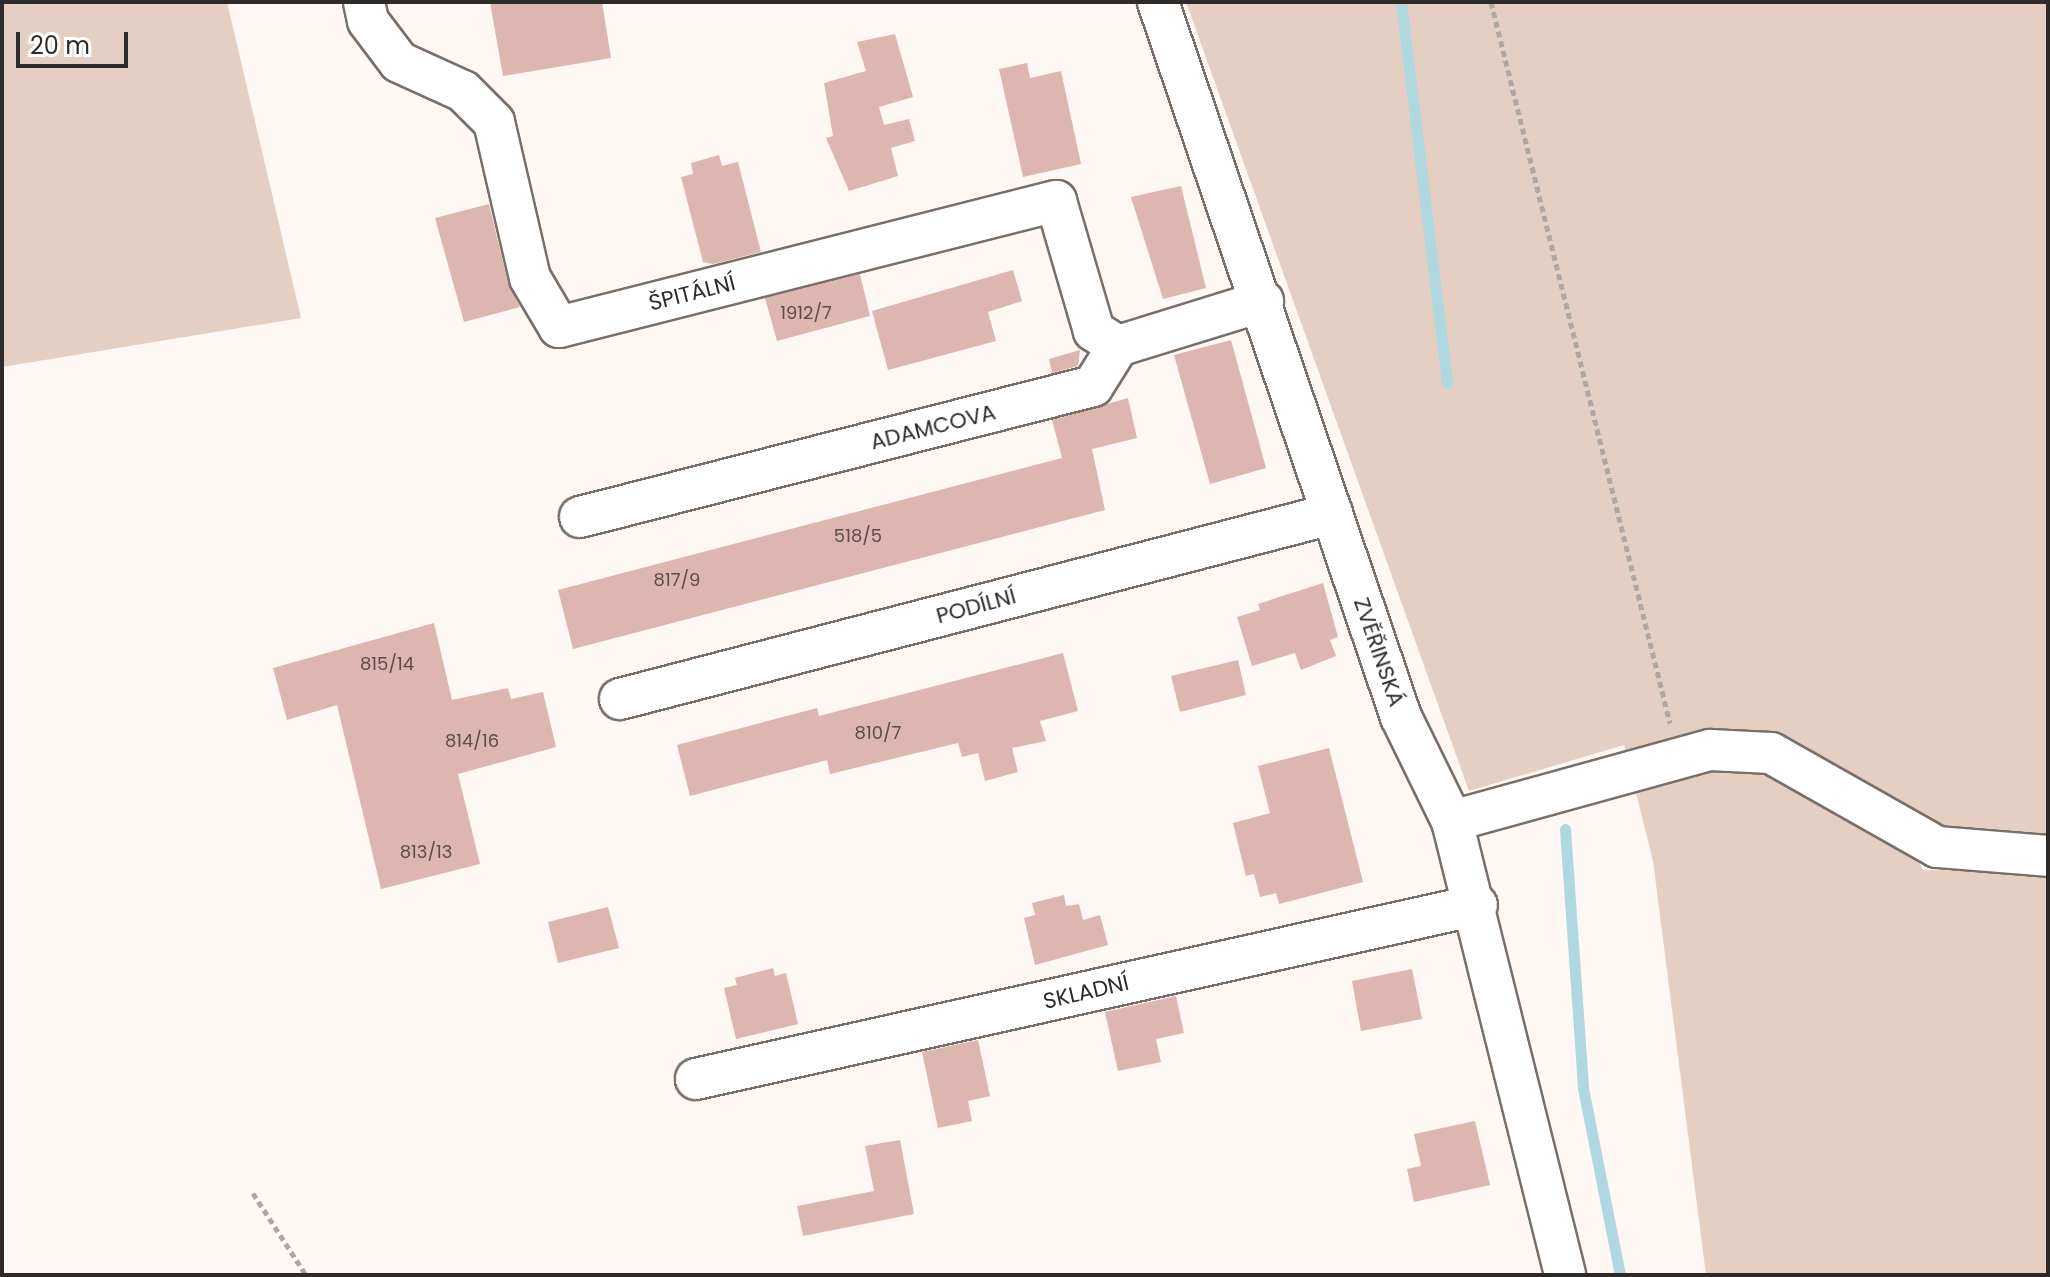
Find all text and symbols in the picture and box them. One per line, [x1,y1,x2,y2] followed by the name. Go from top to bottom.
[20,16,132,66] scale bar
[30,29,90,62] text: 20 m
[646,270,738,316] street label: ŠPITÁLNÍ
[780,302,832,324] house number: 1912/7
[868,399,998,455] street label: ADAMCOVA
[834,525,882,547] house number: 518/5
[654,569,700,591] house number: 817/9
[933,583,1019,629] street label: PODÍLNÍ
[1348,594,1410,710] street label: ZVĚŘINSKÁ
[360,653,414,675] house number: 815/14
[855,722,901,744] house number: 810/7
[445,730,499,752] house number: 814/16
[400,841,452,863] house number: 813/13
[1041,969,1131,1015] street label: SKLADNÍ

